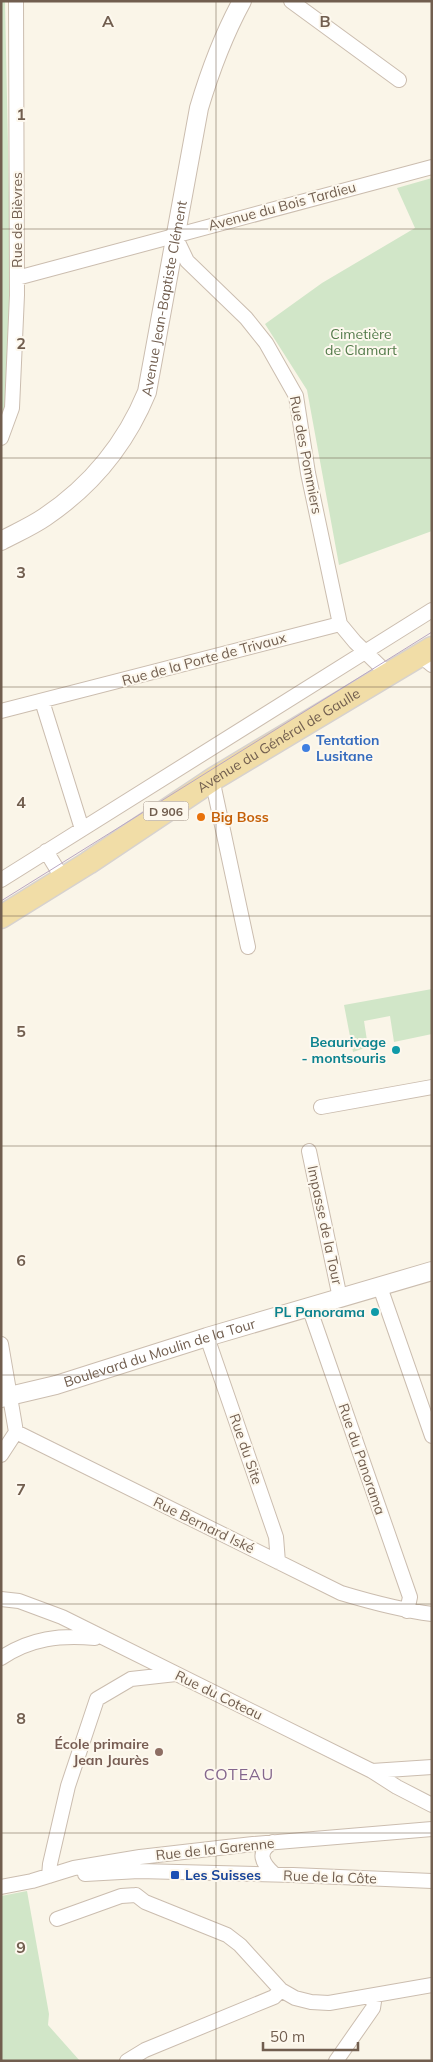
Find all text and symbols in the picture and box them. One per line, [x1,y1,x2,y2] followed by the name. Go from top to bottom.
[102,11,114,31] text: A
[319,11,331,31] text: B
[16,104,26,124] text: 1
[8,172,26,268] street label: Rue de Bièvres
[206,178,358,234] street label: Avenue du Bois Tardieu
[137,199,191,398] street label: Avenue Jean-Baptiste Clément
[325,325,397,359] park label: Cimetière de Clamart
[16,333,26,353] text: 2
[286,394,326,516] street label: Rue des Pommiers
[16,562,26,582] text: 3
[120,628,289,690] street label: Rue de la Porte de Trivaux
[193,684,363,797] street label: Avenue du Général de Gaulle
[316,731,379,765] place label: Tentation Lusitane
[300,742,312,754] marker: Tentation Lusitane
[16,792,26,812] text: 4
[144,801,188,820] road number: D 906
[211,808,269,826] place label: Big Boss
[195,811,207,823] marker: Big Boss
[16,1021,26,1041] text: 5
[302,1033,386,1067] place label: Beaurivage - montsouris
[390,1044,402,1056] marker: Beaurivage - montsouris
[304,1164,347,1287] street label: Impasse de la Tour
[16,1250,26,1270] text: 6
[274,1303,365,1321] place label: PL Panorama
[369,1306,381,1318] marker: PL Panorama
[62,1314,258,1391] street label: Boulevard du Moulin de la Tour
[335,1401,389,1517] street label: Rue du Panorama
[225,1411,267,1487] street label: Rue du Site
[16,1479,26,1499] text: 7
[151,1493,257,1557] street label: Rue Bernard Iské
[172,1666,266,1724] street label: Rue du Coteau
[16,1708,26,1728] text: 8
[55,1735,149,1769] place label: École primaire Jean Jaurès
[153,1746,165,1758] marker: École primaire Jean Jaurès
[204,1764,274,1784] district label: COTEAU
[155,1834,275,1864] street label: Rue de la Garenne
[185,1866,261,1884] place label: Les Suisses
[283,1866,377,1888] street label: Rue de la Côte
[169,1869,181,1881] marker: Les Suisses
[16,1937,26,1957] text: 9
[263,2020,358,2052] scale bar
[270,2027,305,2046] text: 50 m

